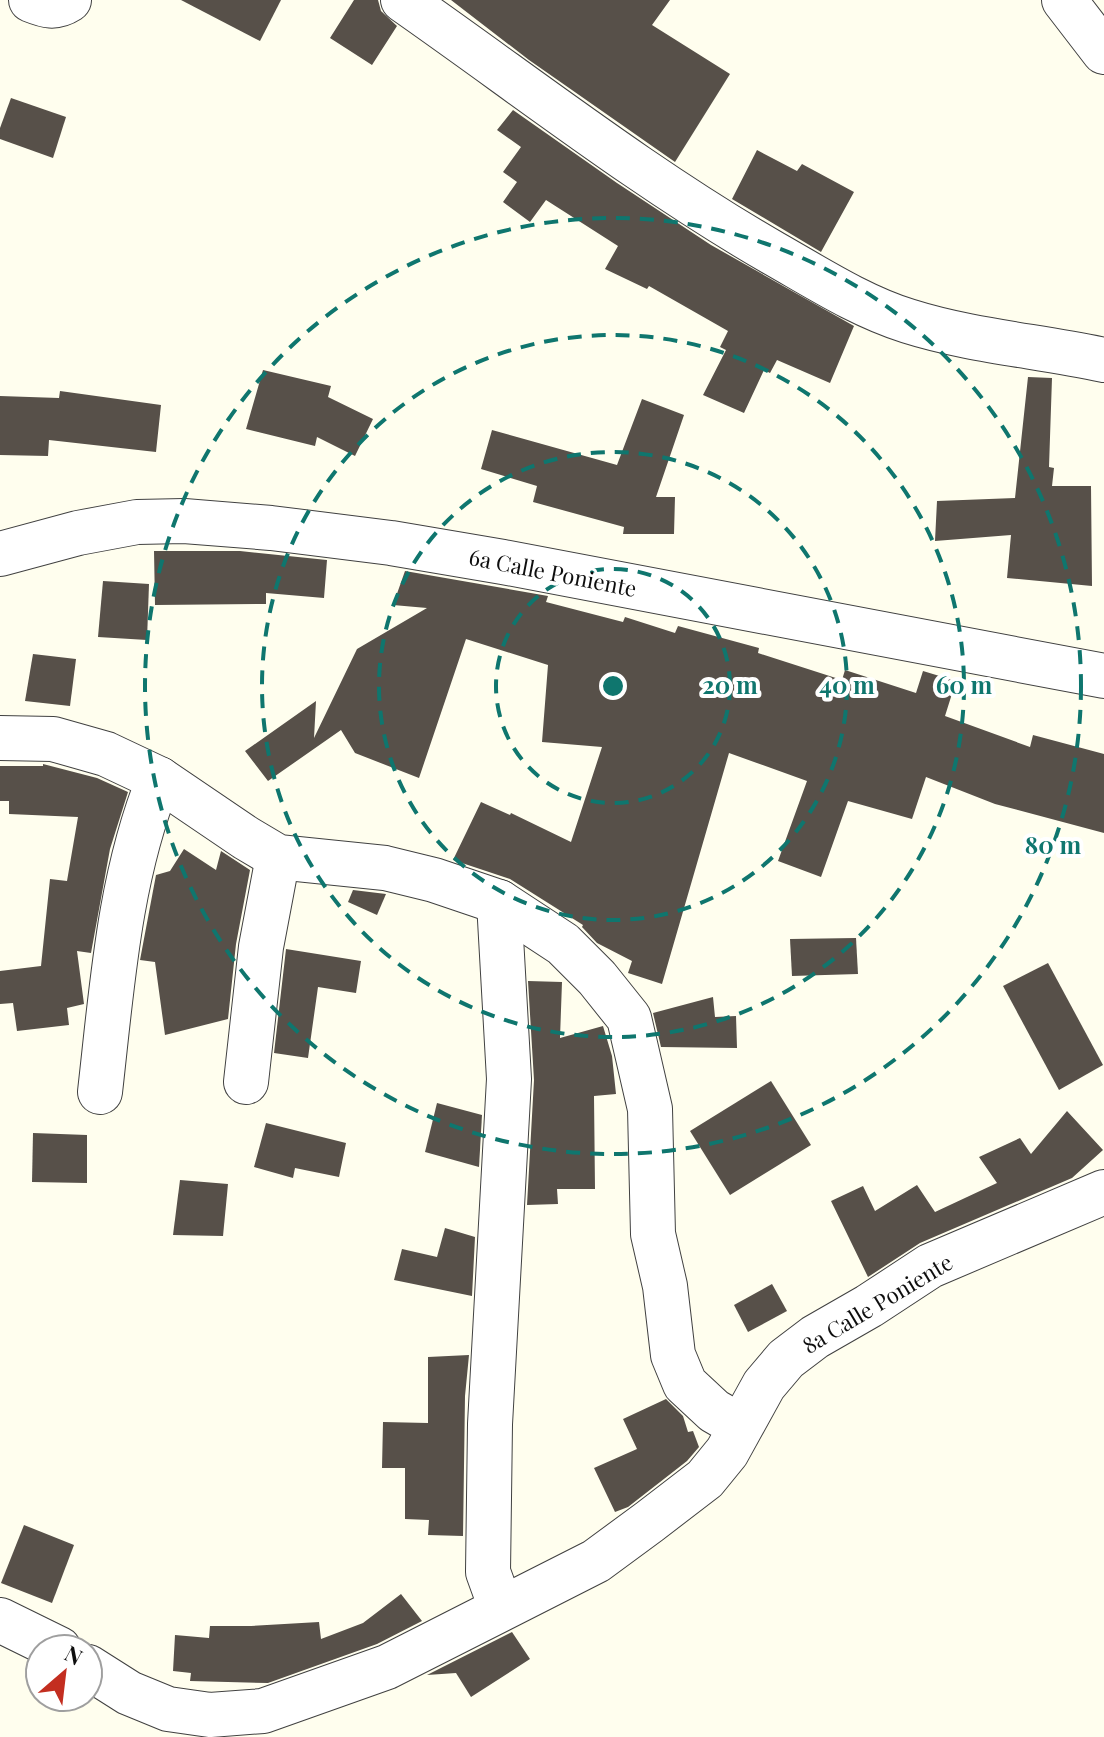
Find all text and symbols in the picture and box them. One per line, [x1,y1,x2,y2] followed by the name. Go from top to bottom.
[467,541,639,603] street label: 6a Calle Poniente
[702,668,758,700] text: 20 m
[819,668,875,700] text: 40 m
[936,668,992,700] text: 60 m
[599,672,627,700] centre of rings
[1025,828,1081,860] text: 80 m
[796,1246,958,1360] street label: 8a Calle Poniente
[24,1633,104,1713] north arrow
[60,1637,88,1671] text: N

